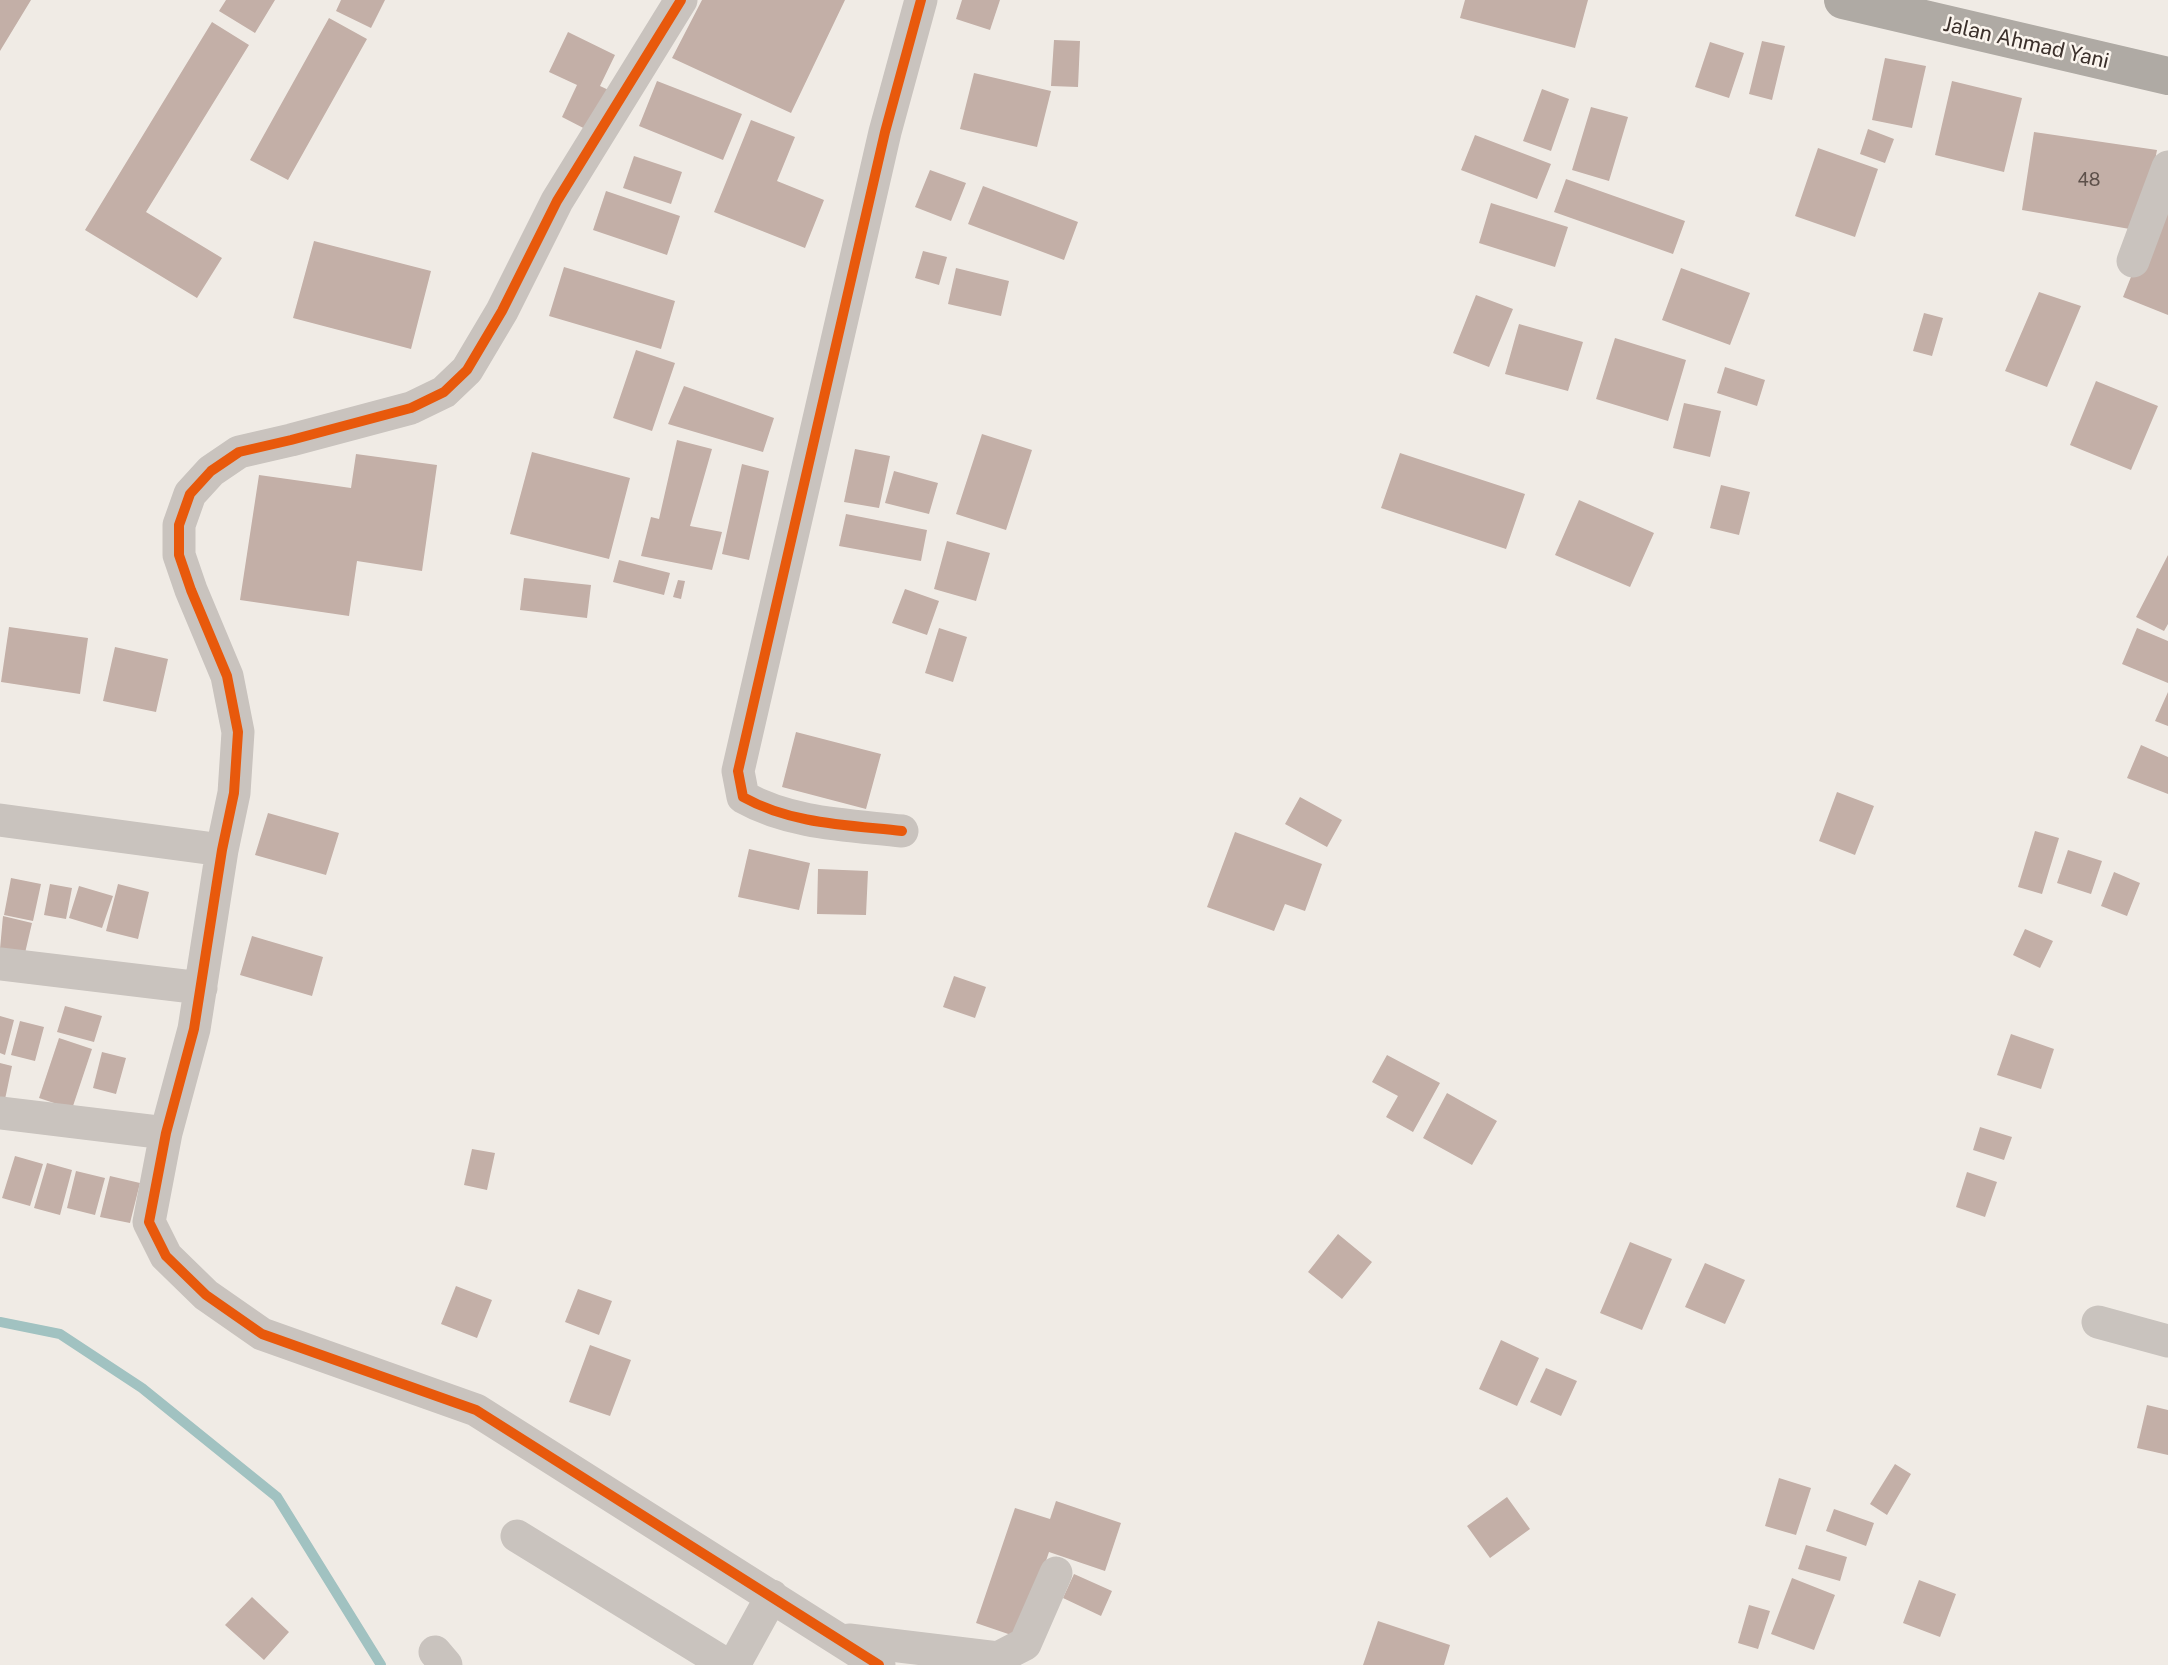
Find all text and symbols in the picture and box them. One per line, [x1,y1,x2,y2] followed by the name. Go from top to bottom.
[1941,12,2111,74] street label: Jalan Ahmad Yani
[2078,169,2100,191] house number: 48

